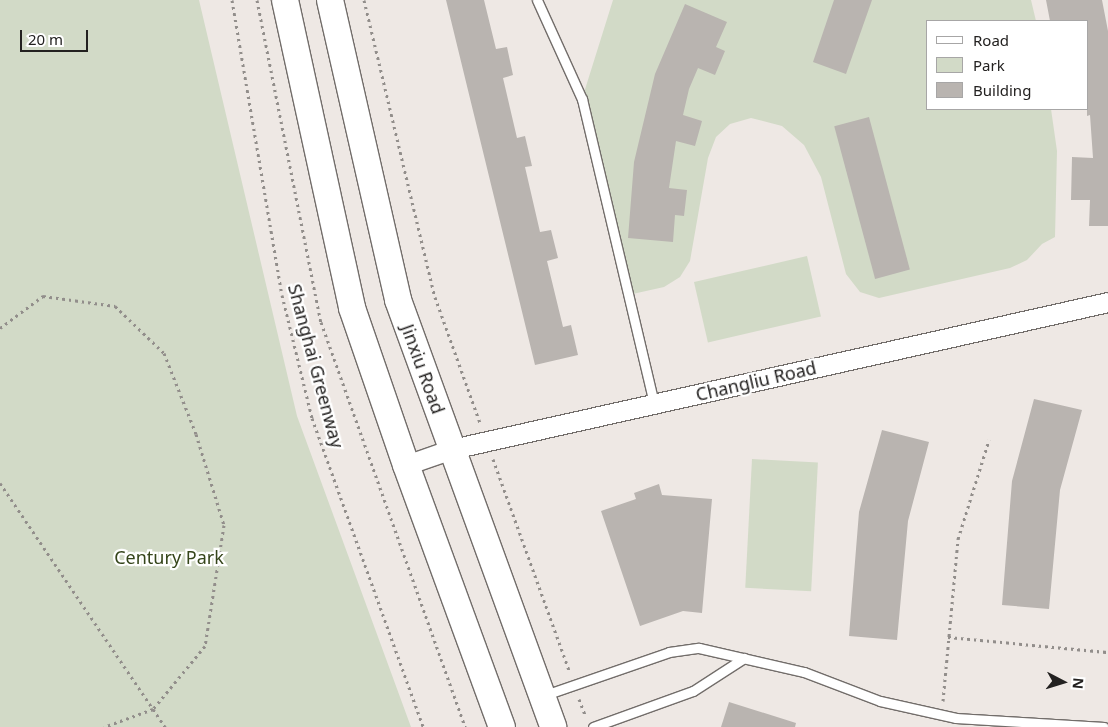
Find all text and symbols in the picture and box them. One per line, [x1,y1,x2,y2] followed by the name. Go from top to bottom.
[22,20,90,52] scale bar
[926,20,1088,110] legend
[28,29,63,49] text: 20 m
[973,30,1009,50] text: Road
[973,55,1005,75] text: Park
[973,80,1031,100] text: Building
[284,282,348,450] street label: Shanghai Greenway
[397,321,449,417] street label: Jinxiu Road
[694,357,818,405] street label: Changliu Road
[114,546,224,568] park label: Century Park
[1038,657,1088,707] north arrow
[1068,677,1088,690] text: N

